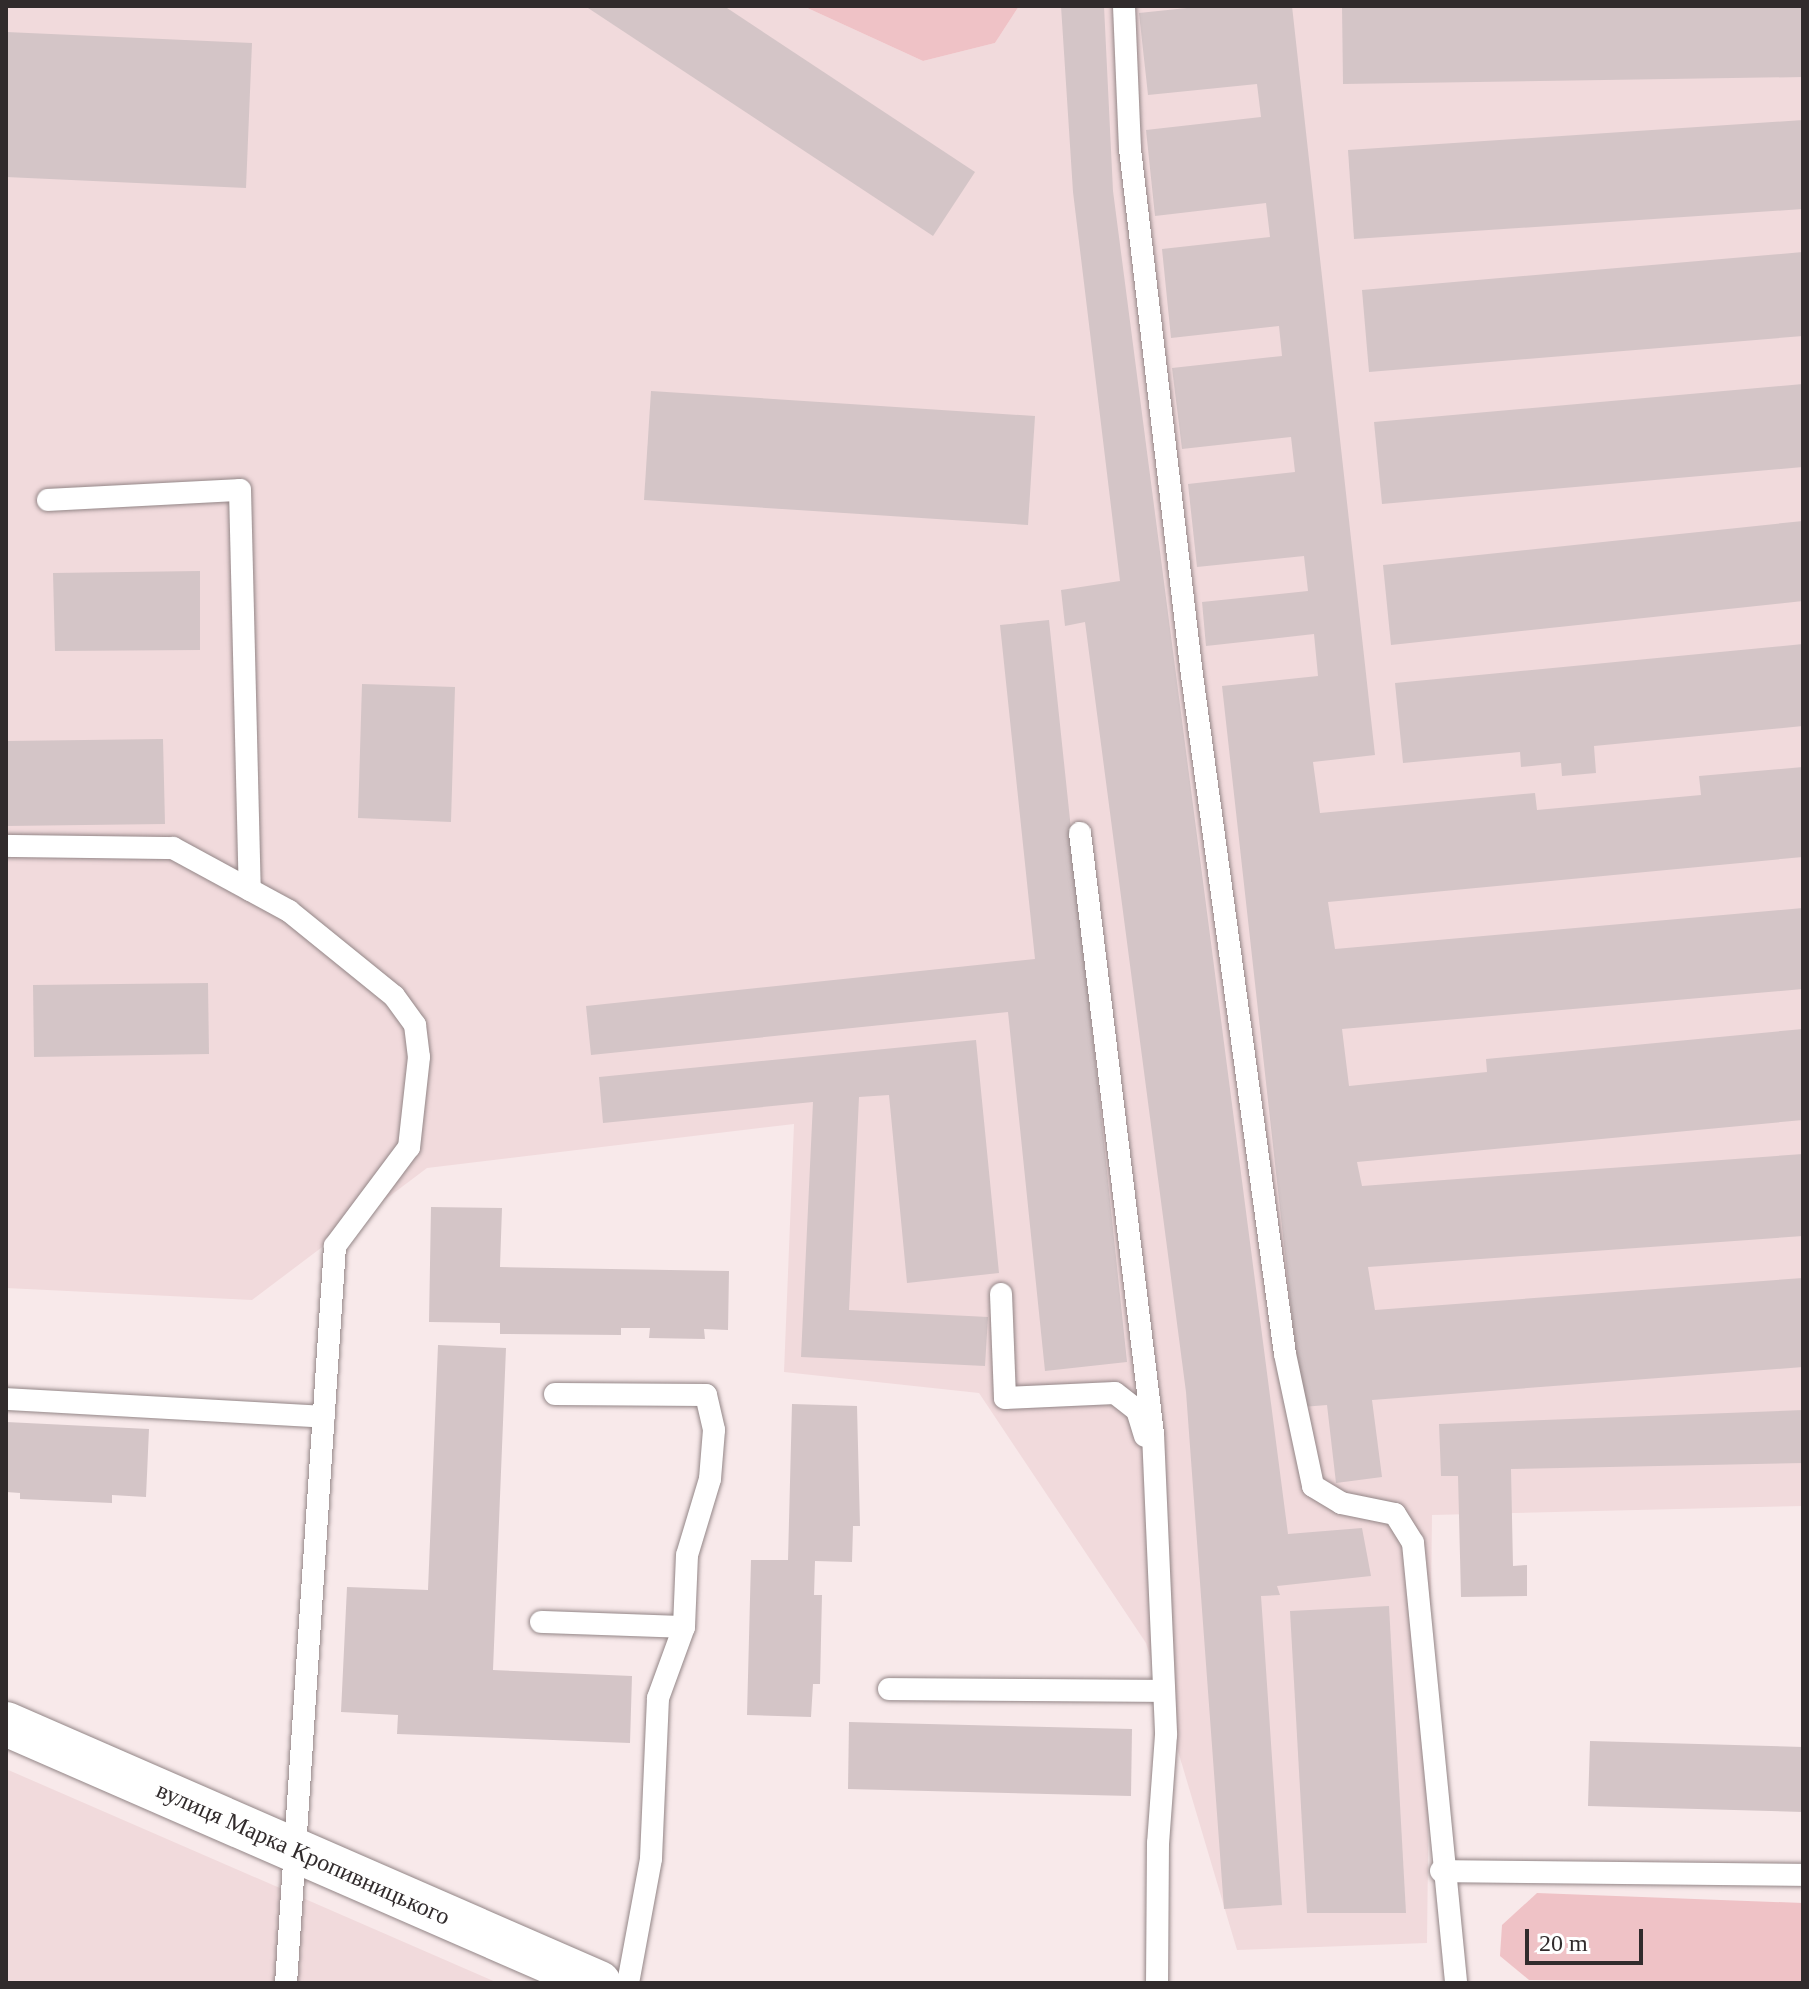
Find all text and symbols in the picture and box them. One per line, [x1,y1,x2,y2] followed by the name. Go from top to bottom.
[152,1776,454,1932] street label: вулиця Марка Кропивницького
[1529,1913,1647,1963] scale bar
[1539,1930,1588,1956] text: 20 m

